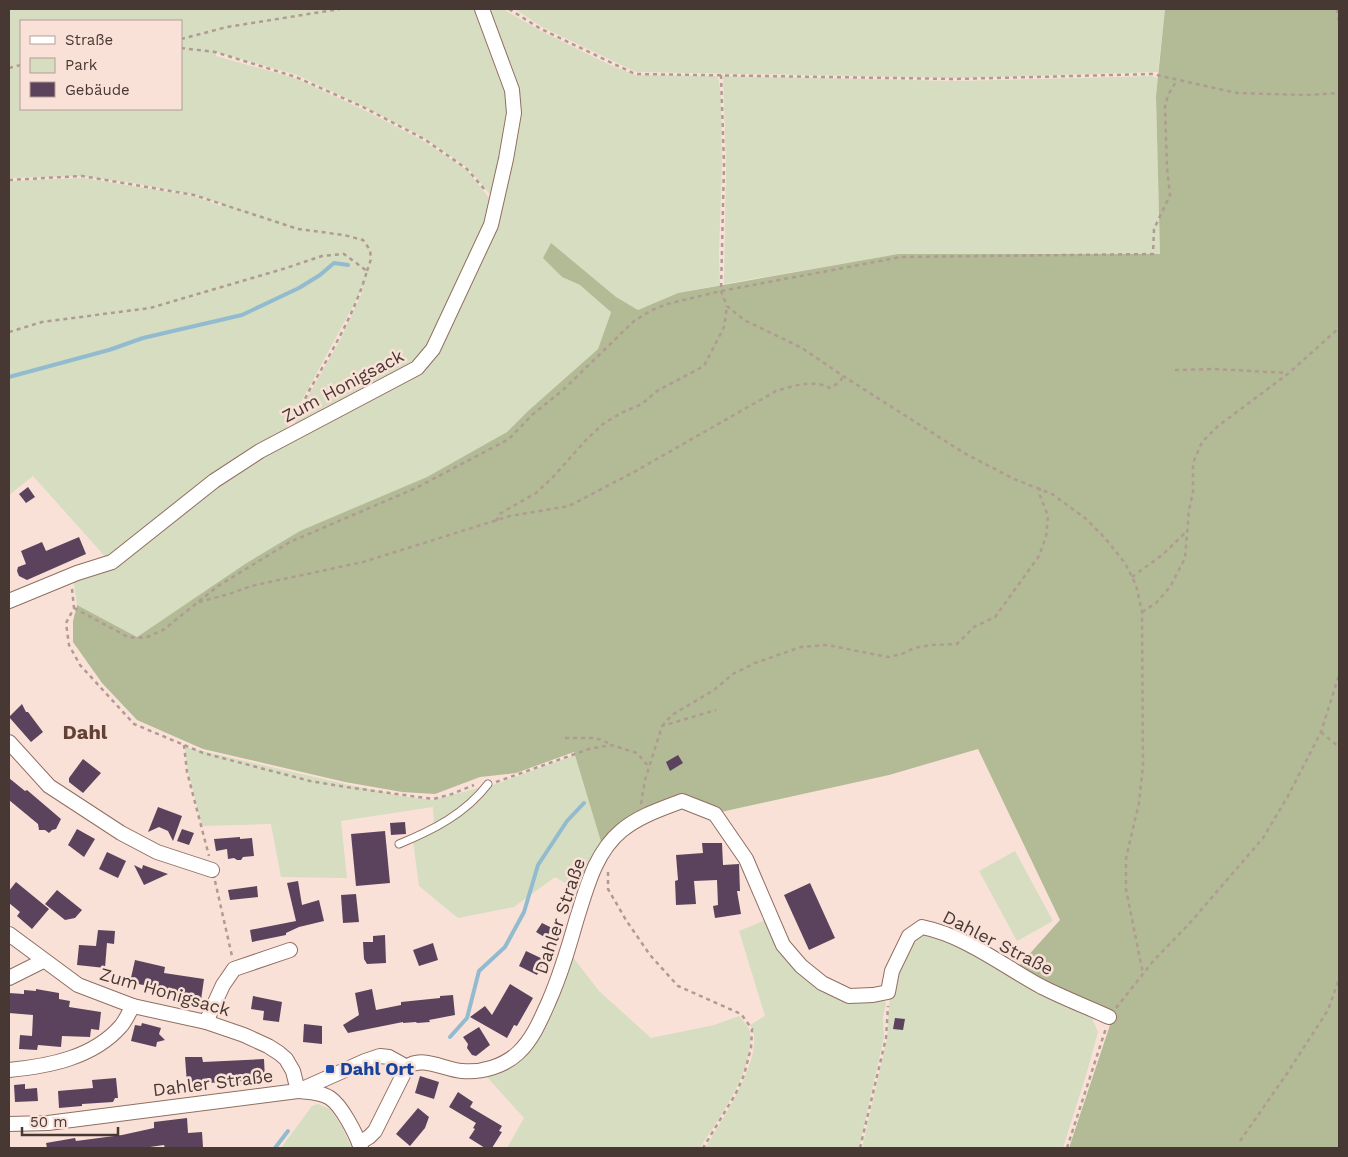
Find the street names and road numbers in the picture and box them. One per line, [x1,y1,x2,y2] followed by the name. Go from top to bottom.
[278,345,407,426] street label: Zum Honigsack
[530,855,589,977] street label: Dahler Straße
[939,906,1057,979] street label: Dahler Straße
[97,963,233,1020] street label: Zum Honigsack
[152,1065,274,1100] street label: Dahler Straße

